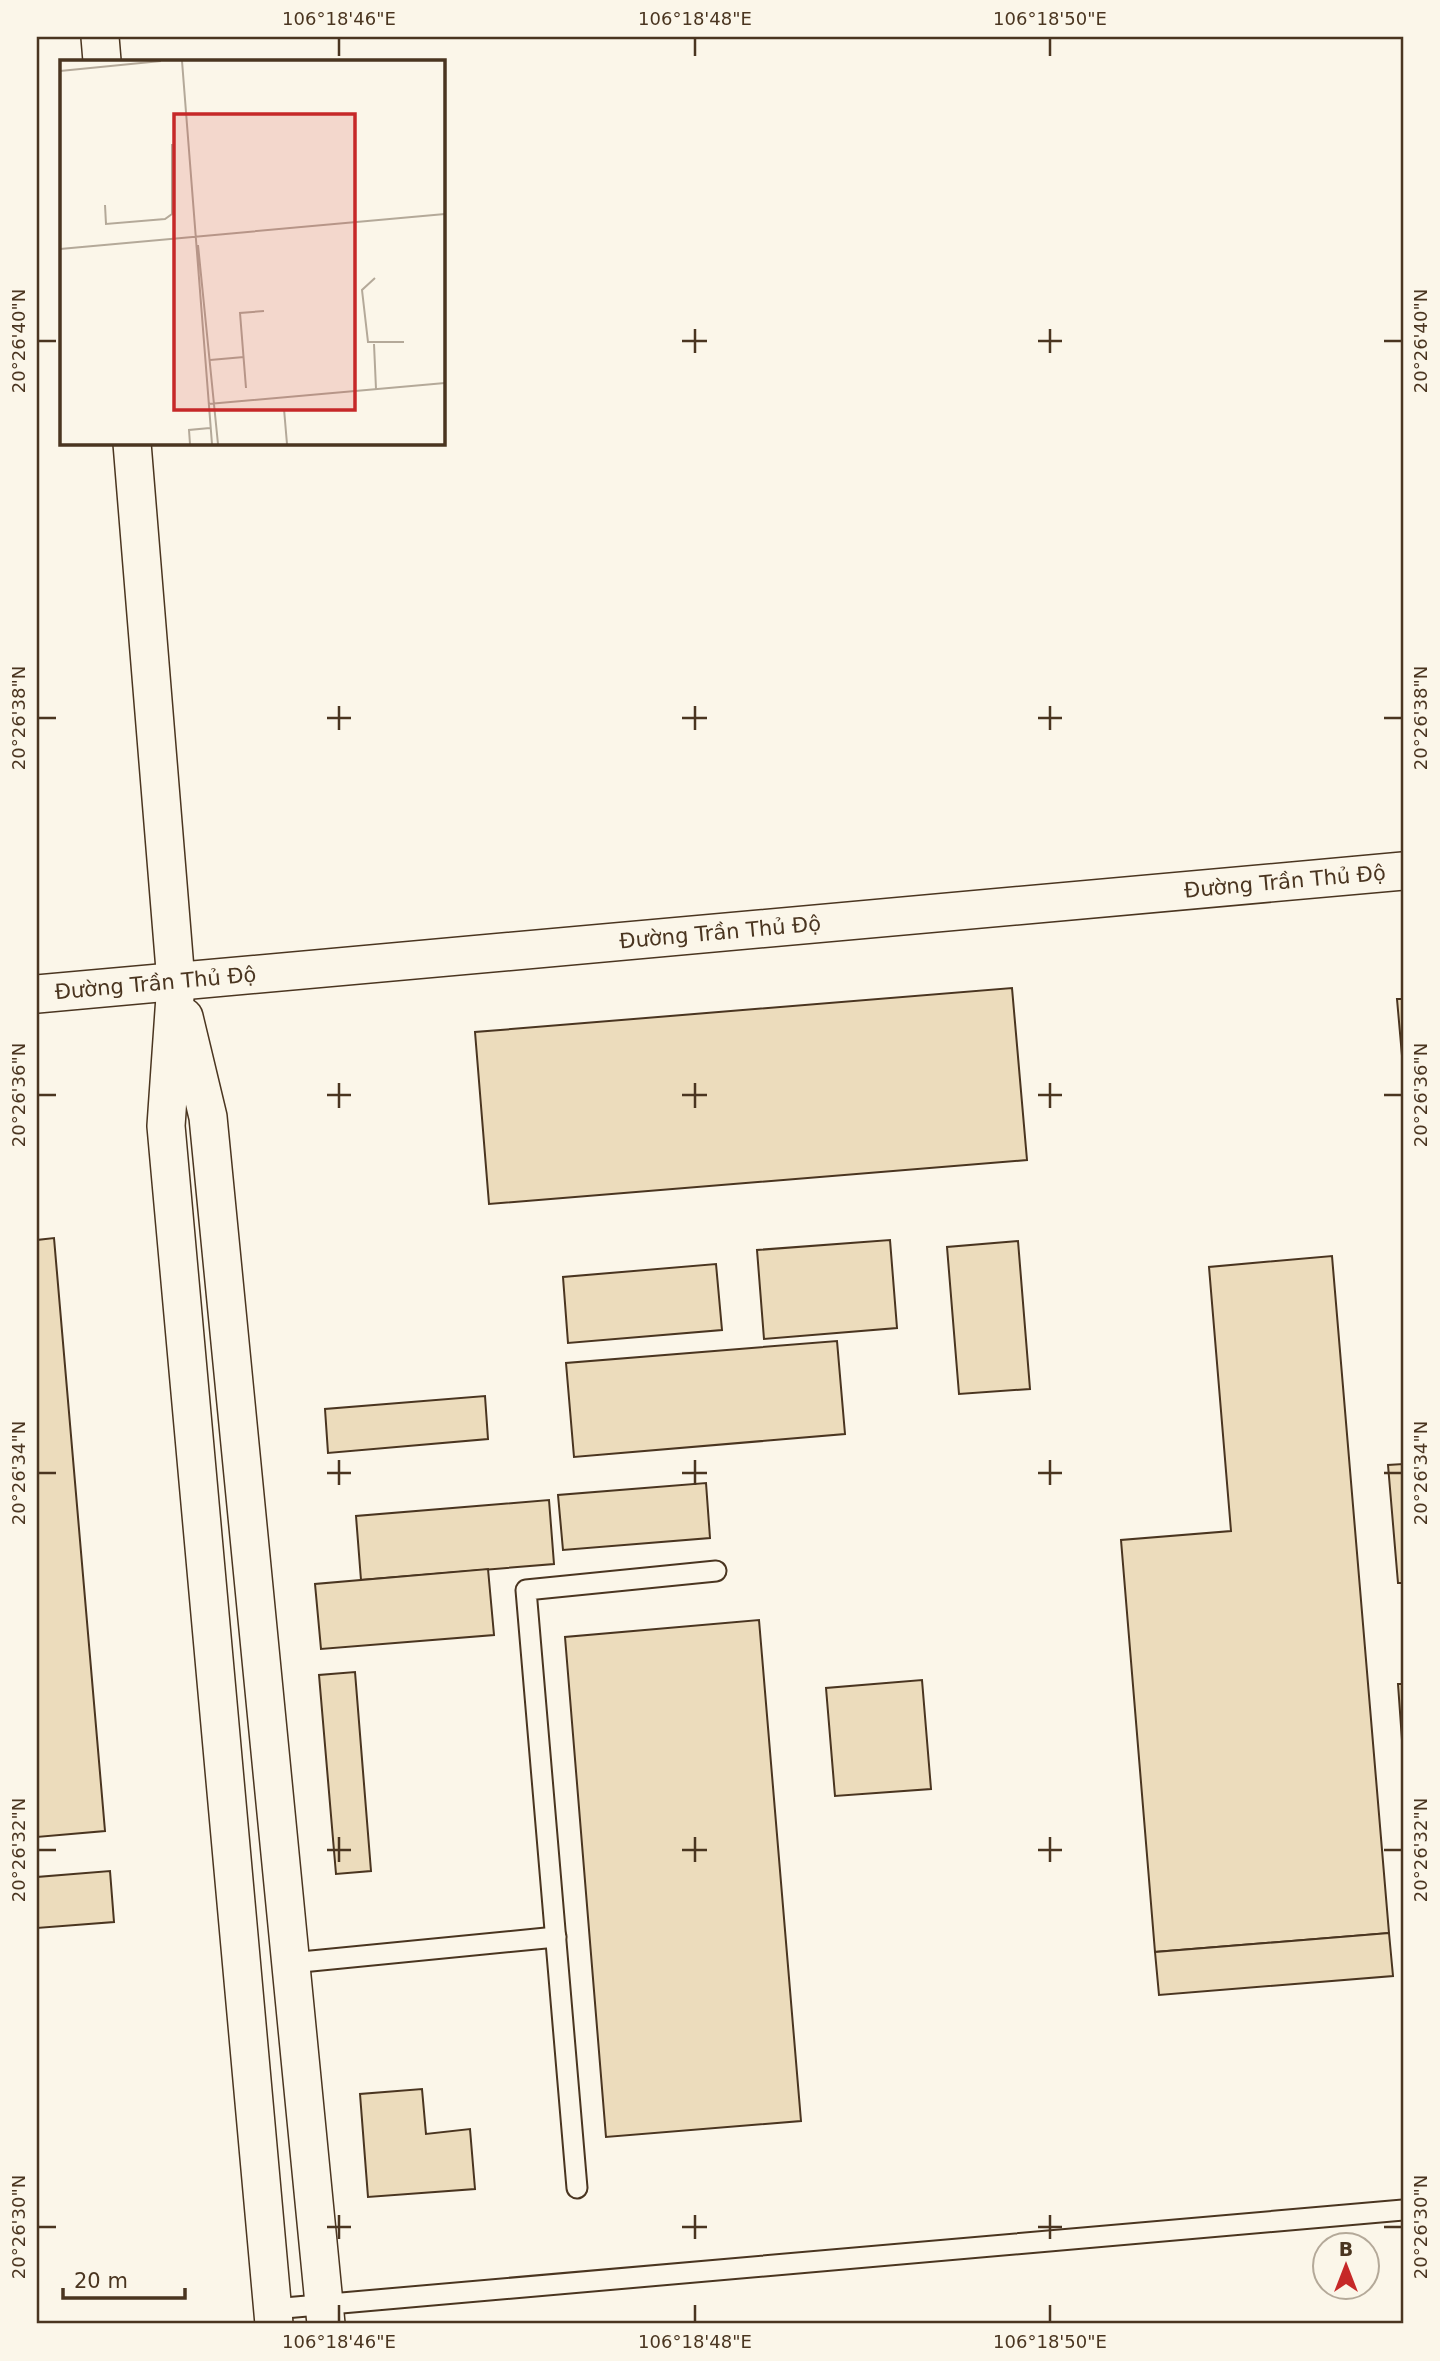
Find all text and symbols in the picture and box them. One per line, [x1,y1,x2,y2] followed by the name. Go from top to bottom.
[282,8,396,29] text: 106°18'46"E
[638,8,752,29] text: 106°18'48"E
[993,8,1107,29] text: 106°18'50"E
[60,60,444,444] inset map
[8,289,29,393] text: 20°26'40"N
[1410,289,1431,393] text: 20°26'40"N
[8,666,29,770] text: 20°26'38"N
[1410,666,1431,770] text: 20°26'38"N
[1183,861,1387,903] street label: Đường Trần Thủ Độ
[618,911,822,954] street label: Đường Trần Thủ Độ
[54,962,257,1004] street label: Đường Trần Thủ Độ
[8,1043,29,1147] text: 20°26'36"N
[1410,1043,1431,1147] text: 20°26'36"N
[8,1421,29,1525] text: 20°26'34"N
[1410,1421,1431,1525] text: 20°26'34"N
[8,1798,29,1902] text: 20°26'32"N
[1410,1798,1431,1902] text: 20°26'32"N
[8,2175,29,2279] text: 20°26'30"N
[1410,2175,1431,2279] text: 20°26'30"N
[1310,2232,1380,2302] north arrow
[1339,2238,1353,2260] text: B
[63,2256,186,2300] scale bar
[74,2269,128,2293] text: 20 m
[282,2331,396,2352] text: 106°18'46"E
[638,2331,752,2352] text: 106°18'48"E
[993,2331,1107,2352] text: 106°18'50"E

